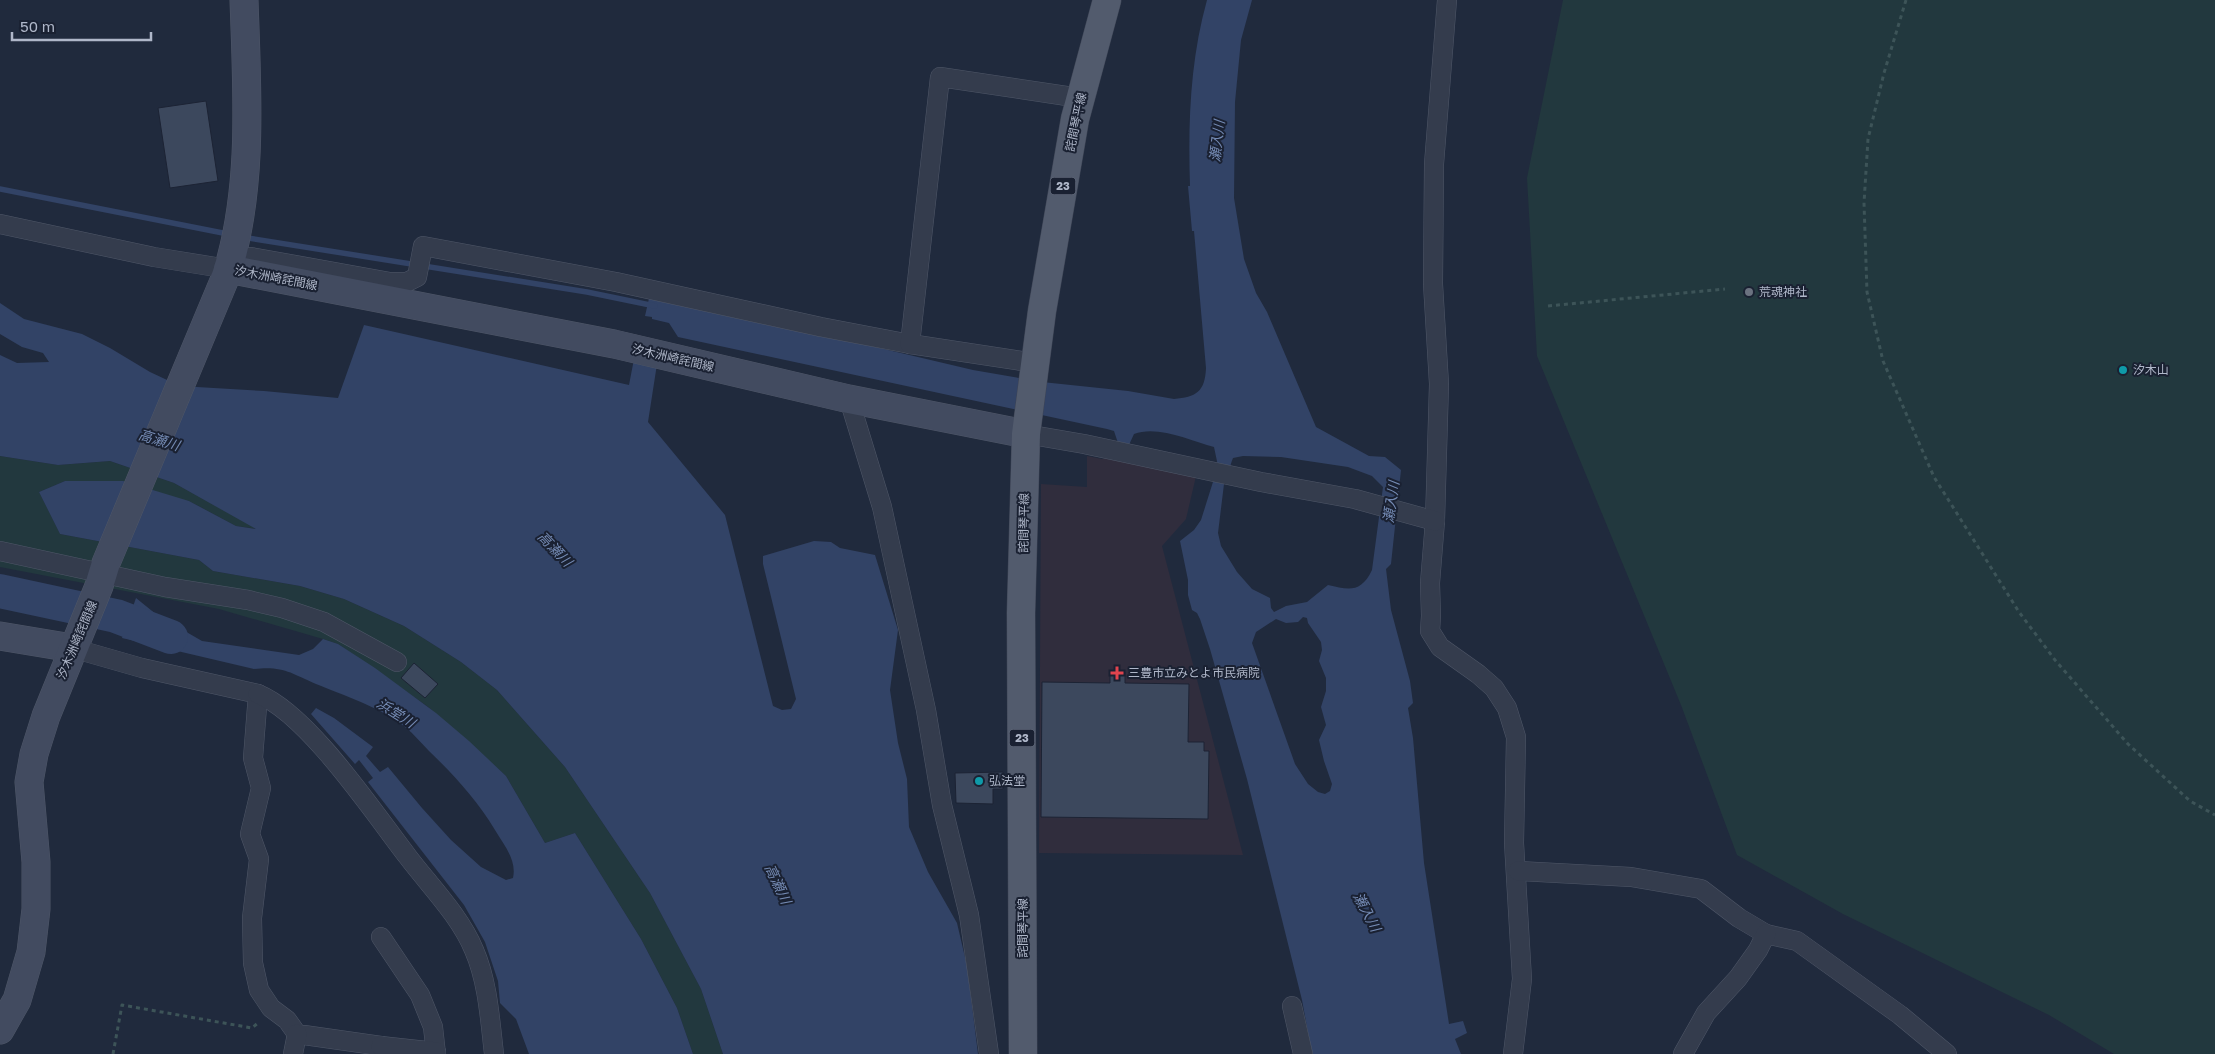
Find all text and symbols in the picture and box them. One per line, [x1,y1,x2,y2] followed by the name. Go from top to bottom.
[12,10,151,42] scale bar
[20,17,55,35] text: 50 m
[1062,91,1089,153] street label: 詫間琴平線
[1206,117,1228,163] water label: 瀬入川
[1050,178,1076,195] road number: 23
[233,262,319,293] street label: 汐木洲崎詫間線
[1759,284,1807,299] place label: 荒魂神社
[1743,286,1755,298] marker: 荒魂神社
[630,341,716,374] street label: 汐木洲崎詫間線
[2133,362,2169,377] place label: 汐木山
[2117,364,2129,376] marker: 汐木山
[137,425,184,454] water label: 高瀬川
[1379,478,1402,524] water label: 瀬入川
[1015,493,1032,553] street label: 詫間琴平線
[535,528,577,571] water label: 高瀬川
[53,598,100,681] street label: 汐木洲崎詫間線
[1128,665,1260,680] place label: 三豊市立みとよ市民病院
[1110,666,1124,680] marker: 三豊市立みとよ市民病院
[374,694,420,732] water label: 浜堂川
[1010,730,1034,746] road number: 23
[989,773,1025,788] place label: 弘法堂
[973,775,985,787] marker: 弘法堂
[762,861,796,908] water label: 高瀬川
[1350,889,1386,936] water label: 瀬入川
[1015,898,1030,958] street label: 詫間琴平線

